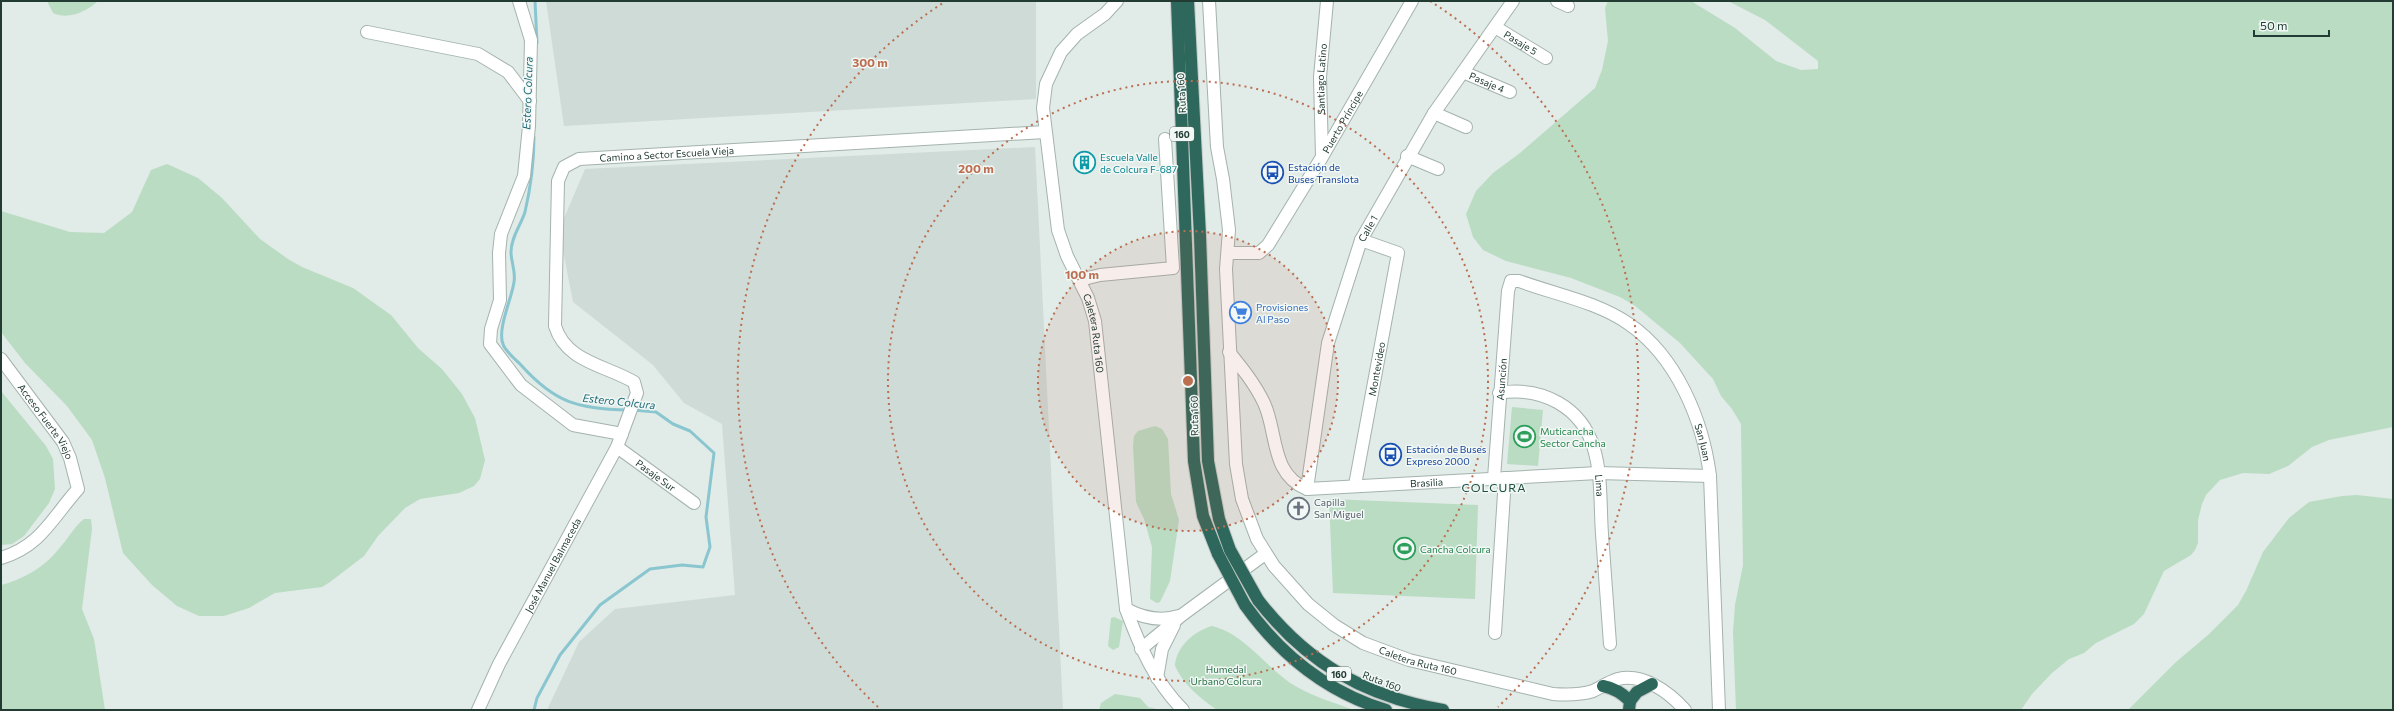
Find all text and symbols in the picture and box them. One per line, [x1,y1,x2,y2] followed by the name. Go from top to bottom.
[2254,12,2329,38] scale bar
[2260,18,2288,32] text: 50 m
[1502,28,1540,57] street label: Pasaje 5
[1314,43,1329,115] street label: Santiago Latino
[852,55,888,69] text: 300 m
[519,56,535,130] water label: Estero Colcura
[1468,69,1506,95] street label: Pasaje 4
[1174,73,1188,113] street label: Ruta 160
[1320,88,1365,155] street label: Puerto Príncipe
[1170,127,1194,141] road number: 160
[599,144,734,164] street label: Camino a Sector Escuela Vieja
[1071,150,1097,176] building icon: Escuela Valle de Colcura F-687
[1100,151,1177,175] place label: Escuela Valle de Colcura F-687
[1259,160,1285,186] bus stop icon: Estación de Buses Translota
[958,161,994,175] text: 200 m
[1288,161,1359,185] place label: Estación de Buses Translota
[1355,213,1380,244] street label: Calle 1
[1065,267,1099,281] text: 100 m
[1081,291,1107,374] street label: Caletera Ruta 160
[1228,300,1254,326] supermarket icon: Provisiones Al Paso
[1256,301,1309,325] place label: Provisiones Al Paso
[1366,341,1387,397] street label: Montevideo
[1494,358,1509,401] street label: Asunción
[1181,374,1195,388] centre of rings
[16,381,76,461] street label: Acceso Fuerte Viejo
[582,391,656,411] water label: Estero Colcura
[1188,396,1200,436] street label: Ruta 160
[1692,422,1714,462] street label: San Juan
[1512,424,1538,450] sports icon: Muticancha Sector Cancha
[1540,425,1606,449] place label: Muticancha Sector Cancha
[1378,442,1404,468] bus stop icon: Estación de Buses Expreso 2000
[1406,443,1487,467] place label: Estación de Buses Expreso 2000
[633,457,678,494] street label: Pasaje Sur
[1593,474,1606,497] street label: Lima
[1410,476,1443,489] street label: Brasilia
[1462,480,1526,494] district label: COLCURA
[1285,495,1311,521] church icon: Capilla San Miguel
[1314,496,1364,520] place label: Capilla San Miguel
[522,516,583,615] street label: José Manuel Balmaceda
[1391,536,1417,562] sports icon: Cancha Colcura
[1420,543,1491,555] place label: Cancha Colcura
[1377,643,1458,677] street label: Caletera Ruta 160
[1190,663,1262,687] park label: Humedal Urbano Colcura
[1327,667,1351,681] road number: 160
[1361,668,1403,694] street label: Ruta 160

